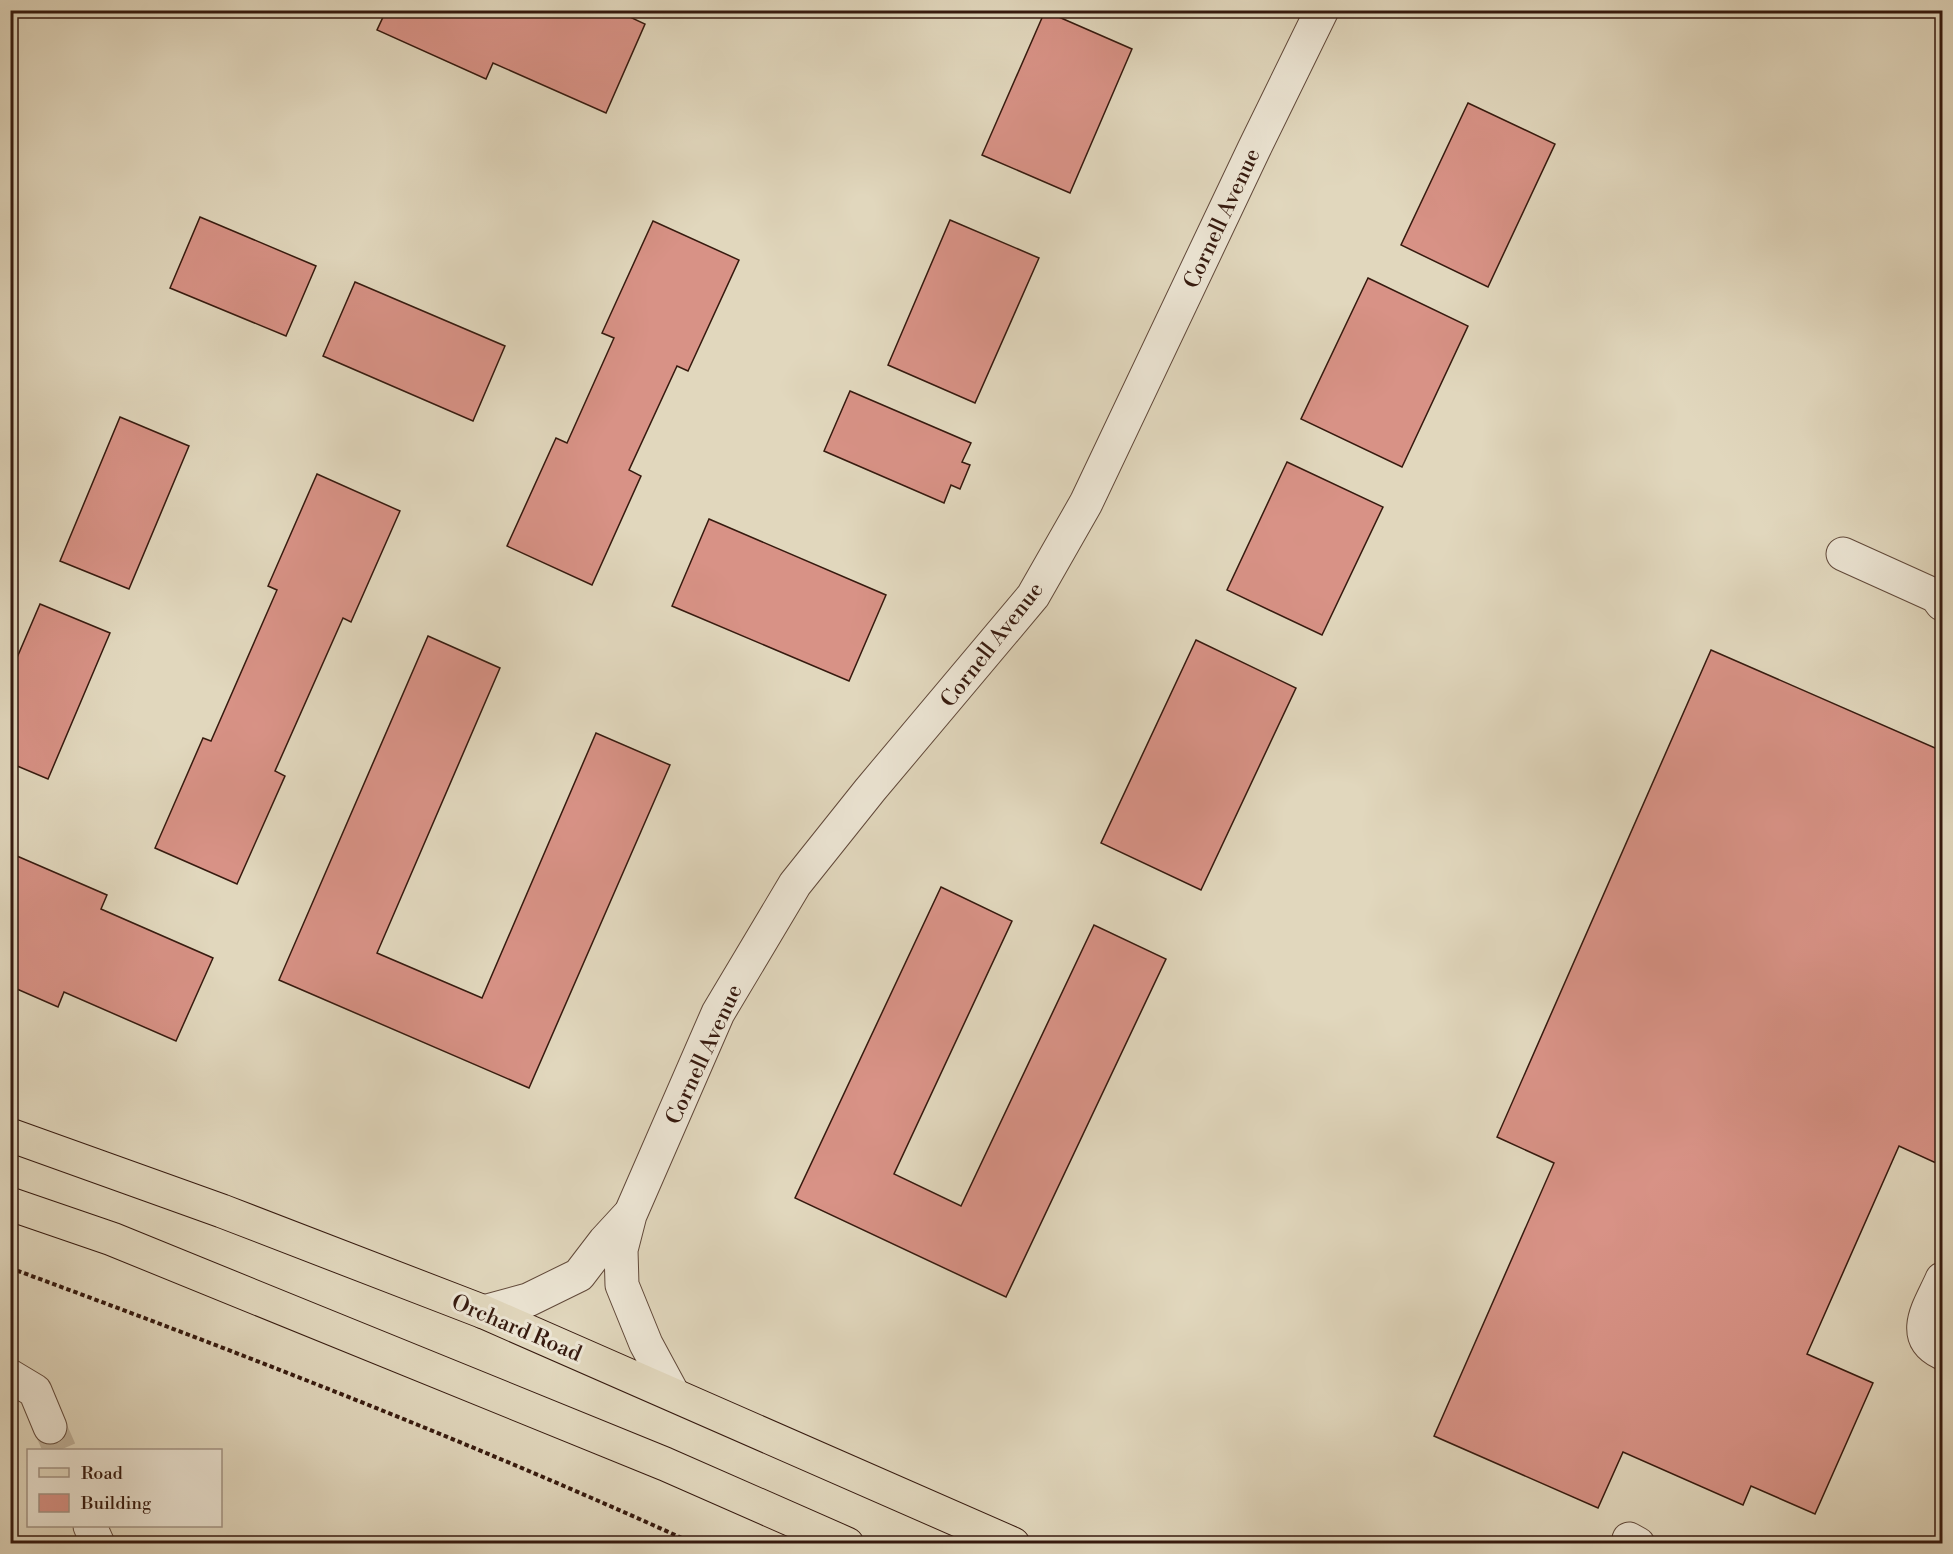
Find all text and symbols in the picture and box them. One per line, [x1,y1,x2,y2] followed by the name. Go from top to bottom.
[1178,144,1267,293] street label: Cornell Avenue
[935,577,1049,713] street label: Cornell Avenue
[660,980,749,1129] street label: Cornell Avenue
[447,1289,586,1368] street label: Orchard Road
[27,1449,222,1527] legend
[81,1462,124,1485] text: Road
[80,1492,152,1515] text: Building

